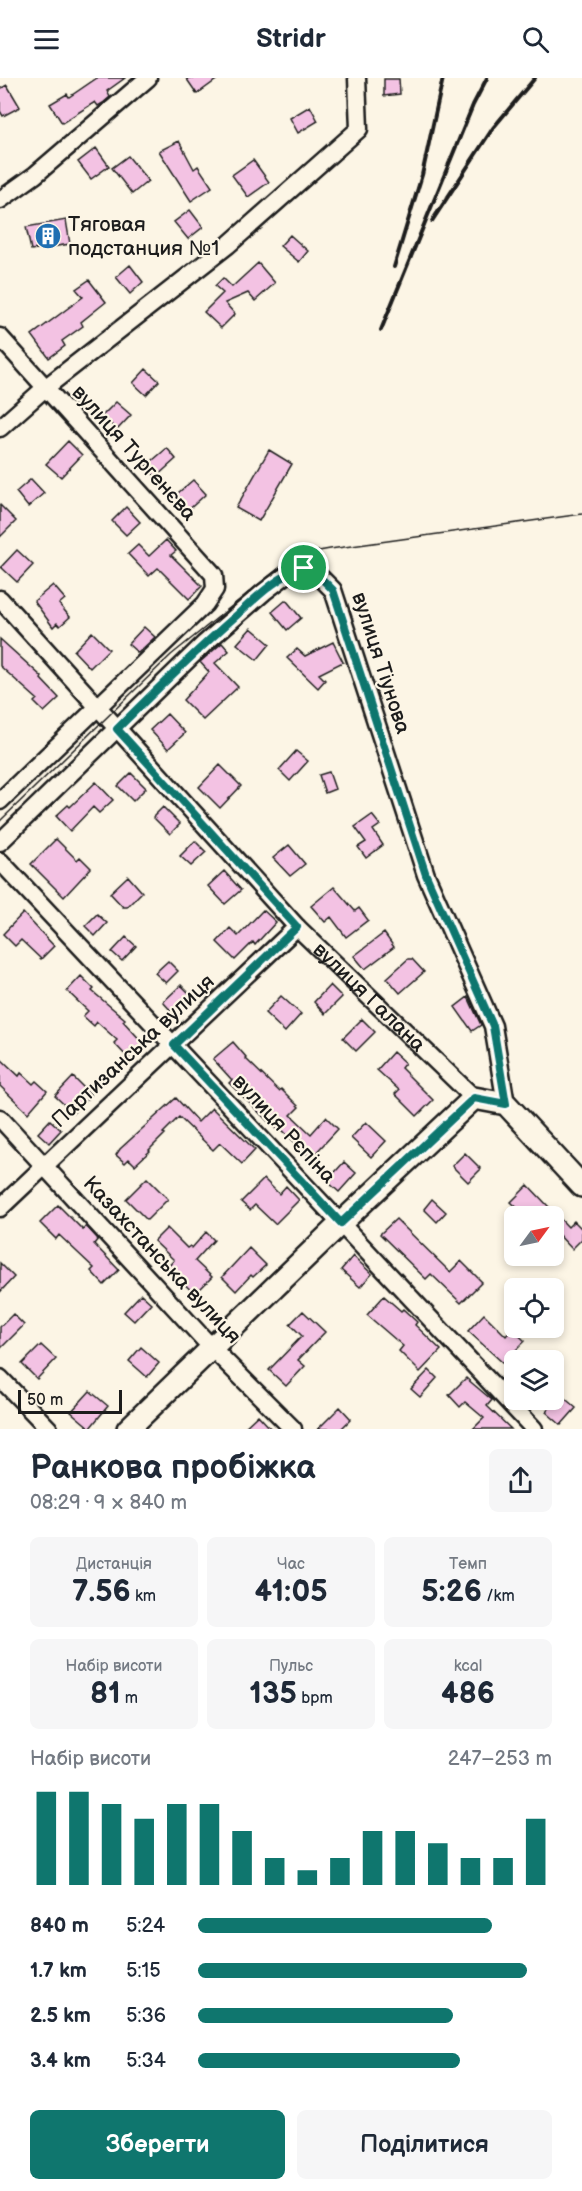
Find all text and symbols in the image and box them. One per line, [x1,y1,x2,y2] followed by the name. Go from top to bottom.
[30,23,63,56] icon: menu
[256,23,326,55] text: Stridr
[519,23,552,56] icon: search
[68,212,219,261] place label: Тяговая подстанция №1
[33,221,63,251] building icon: Тяговая подстанция №1
[67,380,202,526] street label: вулиця Тургенєва
[278,542,329,593] pin
[287,551,320,584] icon: arrive
[346,589,416,737] street label: вулиця Тіунова
[308,937,431,1057] street label: вулиця Галана
[46,969,220,1133] street label: Партизанська вулиця
[227,1069,341,1189] street label: вулиця Рєпіна
[78,1171,246,1349] street label: Казахстанська вулиця
[504,1206,564,1266] north arrow
[504,1206,564,1410] map controls
[504,1278,564,1338] button: locate
[504,1350,564,1410] button: layers
[18,1387,122,1414] scale bar
[27,1391,63,1410] text: 50 m
[30,1448,315,1488] text: Ранкова пробіжка
[489,1449,552,1512] button: share
[30,1491,187,1515] text: 08:29 · 9 × 840 m
[76,1555,152,1574] text: Дистанція
[277,1555,305,1574] text: Час
[449,1555,487,1574] text: Темп
[72,1574,131,1610] text: 7.56
[255,1574,327,1610] text: 41:05
[421,1574,482,1610] text: 5:26
[131,1587,156,1606] text: km
[482,1587,515,1606] text: /km
[66,1657,162,1676] text: Набір висоти
[269,1657,313,1676] text: Пульс
[454,1657,482,1676] text: kcal
[90,1676,121,1712] text: 81
[249,1676,297,1712] text: 135
[441,1676,495,1712] text: 486
[121,1689,138,1708] text: m
[297,1689,333,1708] text: bpm
[30,1747,151,1771] text: Набір висоти
[448,1747,552,1771] text: 247–253 m
[30,1914,89,1938] text: 840 m
[126,1914,165,1938] text: 5:24
[30,1959,87,1983] text: 1.7 km
[126,1959,161,1983] text: 5:15
[30,2004,91,2028] text: 2.5 km
[126,2004,166,2028] text: 5:36
[30,2049,91,2073] text: 3.4 km
[126,2049,166,2073] text: 5:34
[30,2110,285,2179] button: Зберегти
[297,2110,552,2179] button: Поділитися

